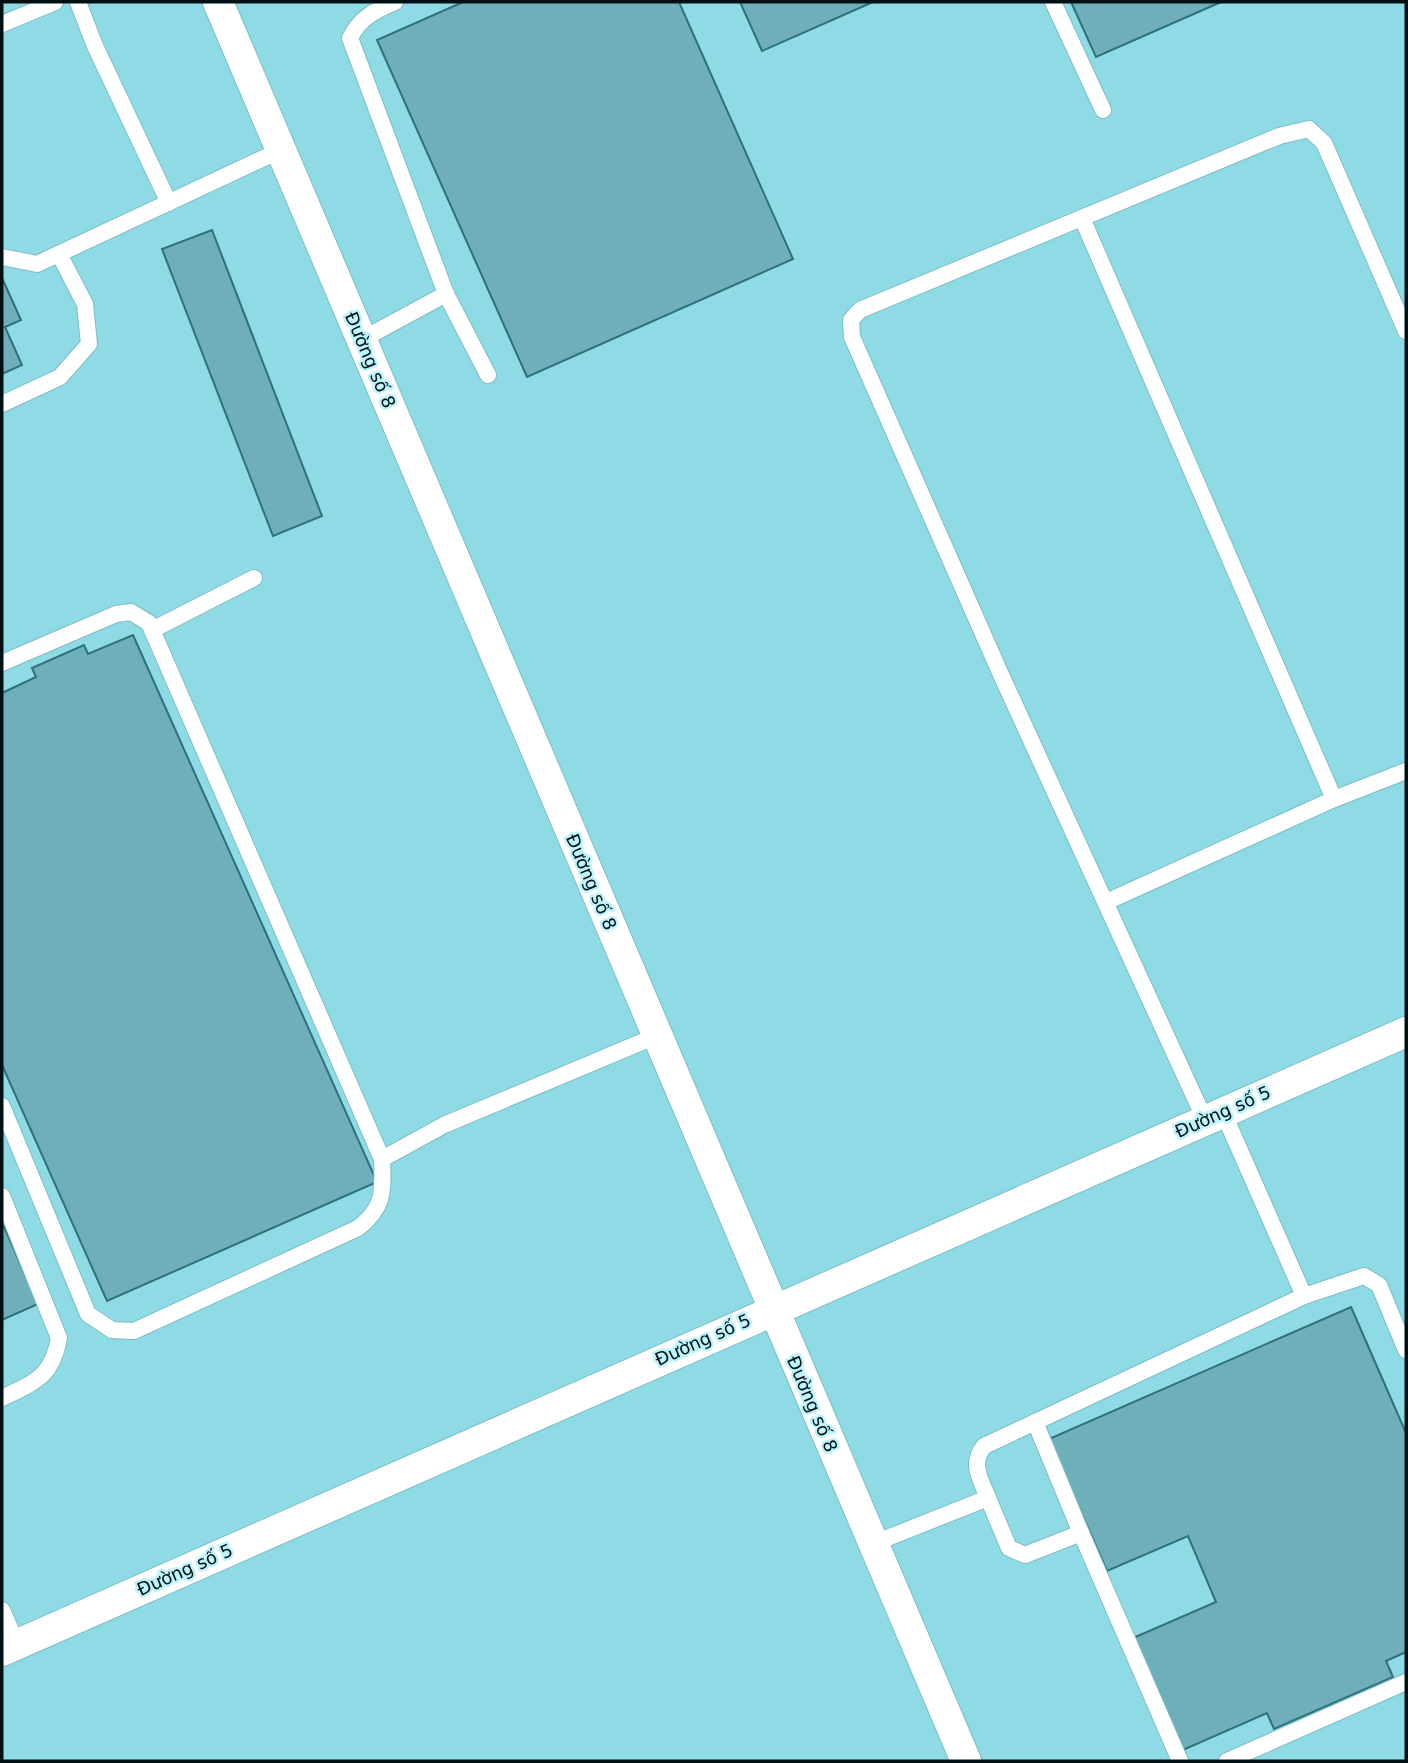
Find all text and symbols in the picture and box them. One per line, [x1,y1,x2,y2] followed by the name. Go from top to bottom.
[341,309,400,411] street label: Đường số 8
[562,831,621,933] street label: Đường số 8
[1172,1081,1274,1142] street label: Đường số 5
[652,1309,754,1370] street label: Đường số 5
[783,1353,842,1455] street label: Đường số 8
[134,1539,236,1600] street label: Đường số 5

